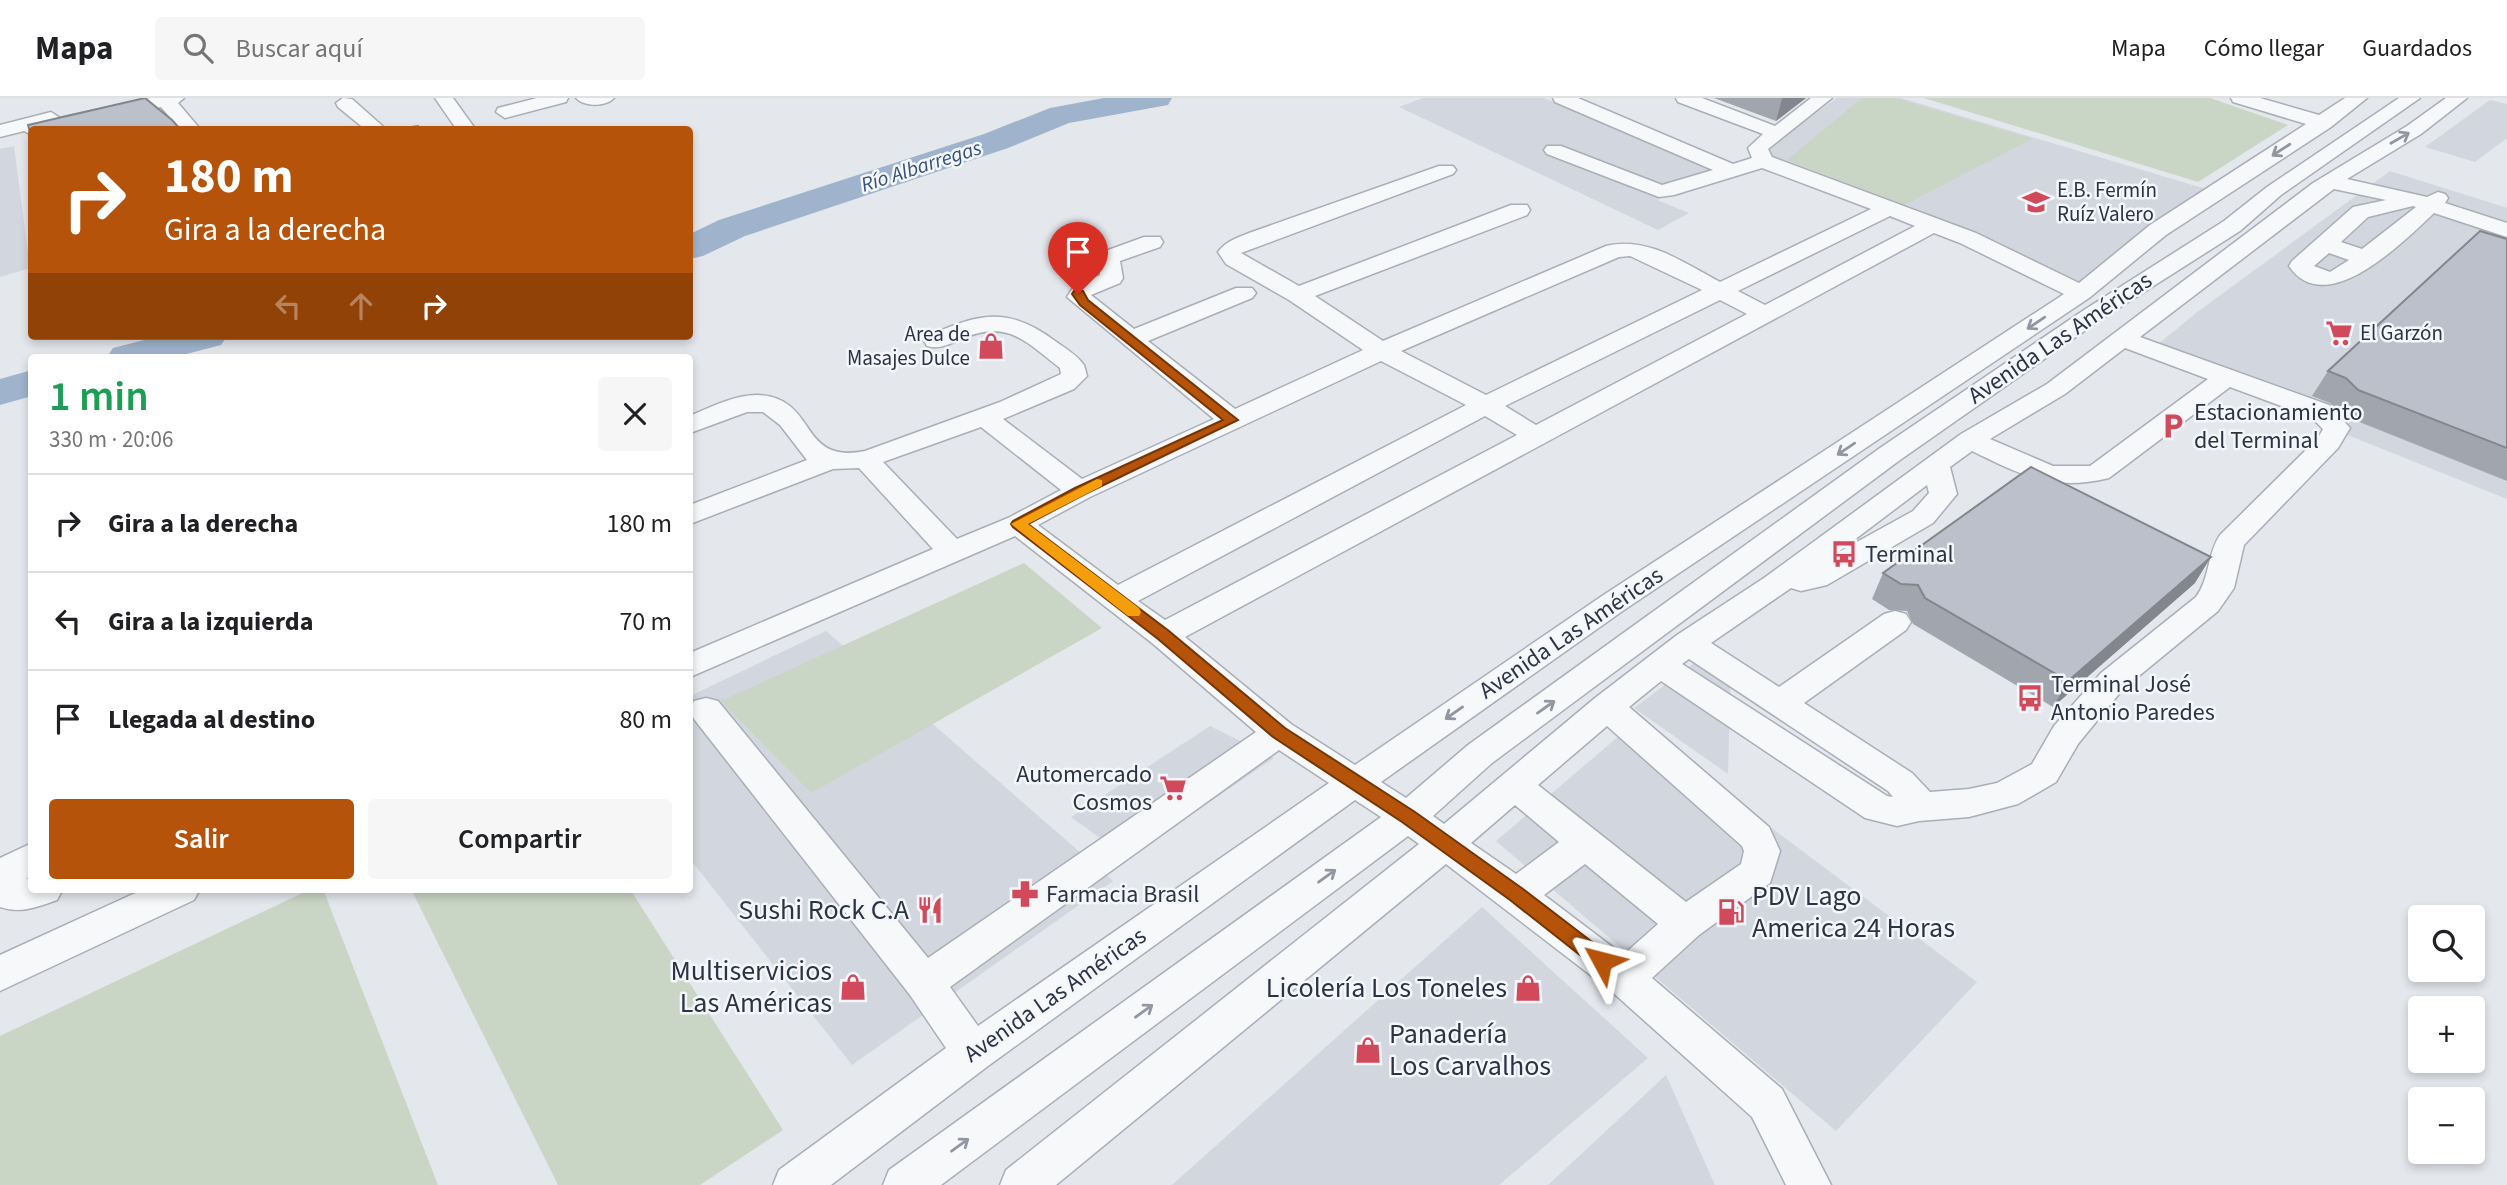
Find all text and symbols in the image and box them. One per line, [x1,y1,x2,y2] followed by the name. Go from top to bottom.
[155,17,645,80] search box
[35,25,113,72] text: Mapa
[179,29,217,67] icon: search
[235,30,363,67] text: Buscar aquí
[2111,31,2166,66] text: Mapa
[2204,31,2324,66] text: Cómo llegar
[2362,31,2472,66] text: Guardados
[2390,131,2410,145] one-way arrow
[857,132,985,200] water label: Río Albarregas
[164,142,293,212] text: 180 m
[2272,143,2292,157] one-way arrow
[49,154,140,245] icon: right
[2057,175,2157,229] place label: E.B. Fermín Ruíz Valero
[2021,187,2051,217] school or university icon: E.B. Fermín Ruíz Valero
[164,207,386,253] text: Gira a la derecha
[1048,222,1108,294] pin
[1059,233,1097,271] icon: arrive
[1961,263,2159,413] street label: Avenida Las Américas
[269,287,307,325] icon: left
[342,287,380,325] icon: ahead
[415,287,453,325] icon: right
[2026,316,2046,330] one-way arrow
[2324,318,2354,348] supermarket icon: El Garzón
[2360,318,2443,348] place label: El Garzón
[847,319,970,373] place label: Area de Masajes Dulce
[976,331,1006,361] shop icon: Area de Masajes Dulce
[49,367,149,427] text: 1 min
[598,377,672,451] button: close
[2194,395,2363,458] place label: Estacionamiento del Terminal
[2158,411,2188,441] parking icon: Estacionamiento del Terminal
[49,423,173,456] text: 330 m · 20:06
[1837,442,1856,456] one-way arrow
[49,504,87,542] icon: right
[108,505,298,542] text: Gira a la derecha
[606,505,672,542] text: 180 m
[1865,537,1954,572] place label: Terminal
[1829,539,1859,569] bus stop icon: Terminal
[1472,558,1670,708] street label: Avenida Las Américas
[49,602,87,640] icon: left
[108,603,313,640] text: Gira a la izquierda
[619,603,672,640] text: 70 m
[2051,667,2215,730] place label: Terminal José Antonio Paredes
[2015,683,2045,713] bus stop icon: Terminal José Antonio Paredes
[49,700,87,738] icon: arrive
[1536,700,1555,714] one-way arrow
[108,701,315,738] text: Llegada al destino
[619,701,672,738] text: 80 m
[1445,706,1465,720] one-way arrow
[1016,757,1152,820] place label: Automercado Cosmos
[1158,773,1188,803] supermarket icon: Automercado Cosmos
[49,799,354,879] button: Salir
[368,799,672,879] button: Compartir
[1318,869,1337,884] one-way arrow
[1752,876,1955,948] place label: PDV Lago America 24 Horas
[1046,877,1199,912] place label: Farmacia Brasil
[1010,879,1040,909] pharmacy icon: Farmacia Brasil
[738,890,910,930] place label: Sushi Rock C.A
[915,895,945,925] restaurant icon: Sushi Rock C.A
[1716,897,1746,927] fuel station icon: PDV Lago America 24 Horas
[2408,905,2485,1164] map controls
[2408,905,2485,982] button: search
[957,919,1153,1071] street label: Avenida Las Américas
[1565,924,1639,998] position arrow
[670,951,832,1023] place label: Multiservicios Las Américas
[1266,968,1507,1008] place label: Licolería Los Toneles
[838,972,868,1002] shop icon: Multiservicios Las Américas
[1513,973,1543,1003] shop icon: Licolería Los Toneles
[2408,996,2485,1073] button: +
[1134,1003,1153,1018] one-way arrow
[1389,1014,1551,1086] place label: Panadería Los Carvalhos
[1353,1035,1383,1065] shop icon: Panadería Los Carvalhos
[2408,1087,2485,1164] button: −
[950,1138,969,1152] one-way arrow

